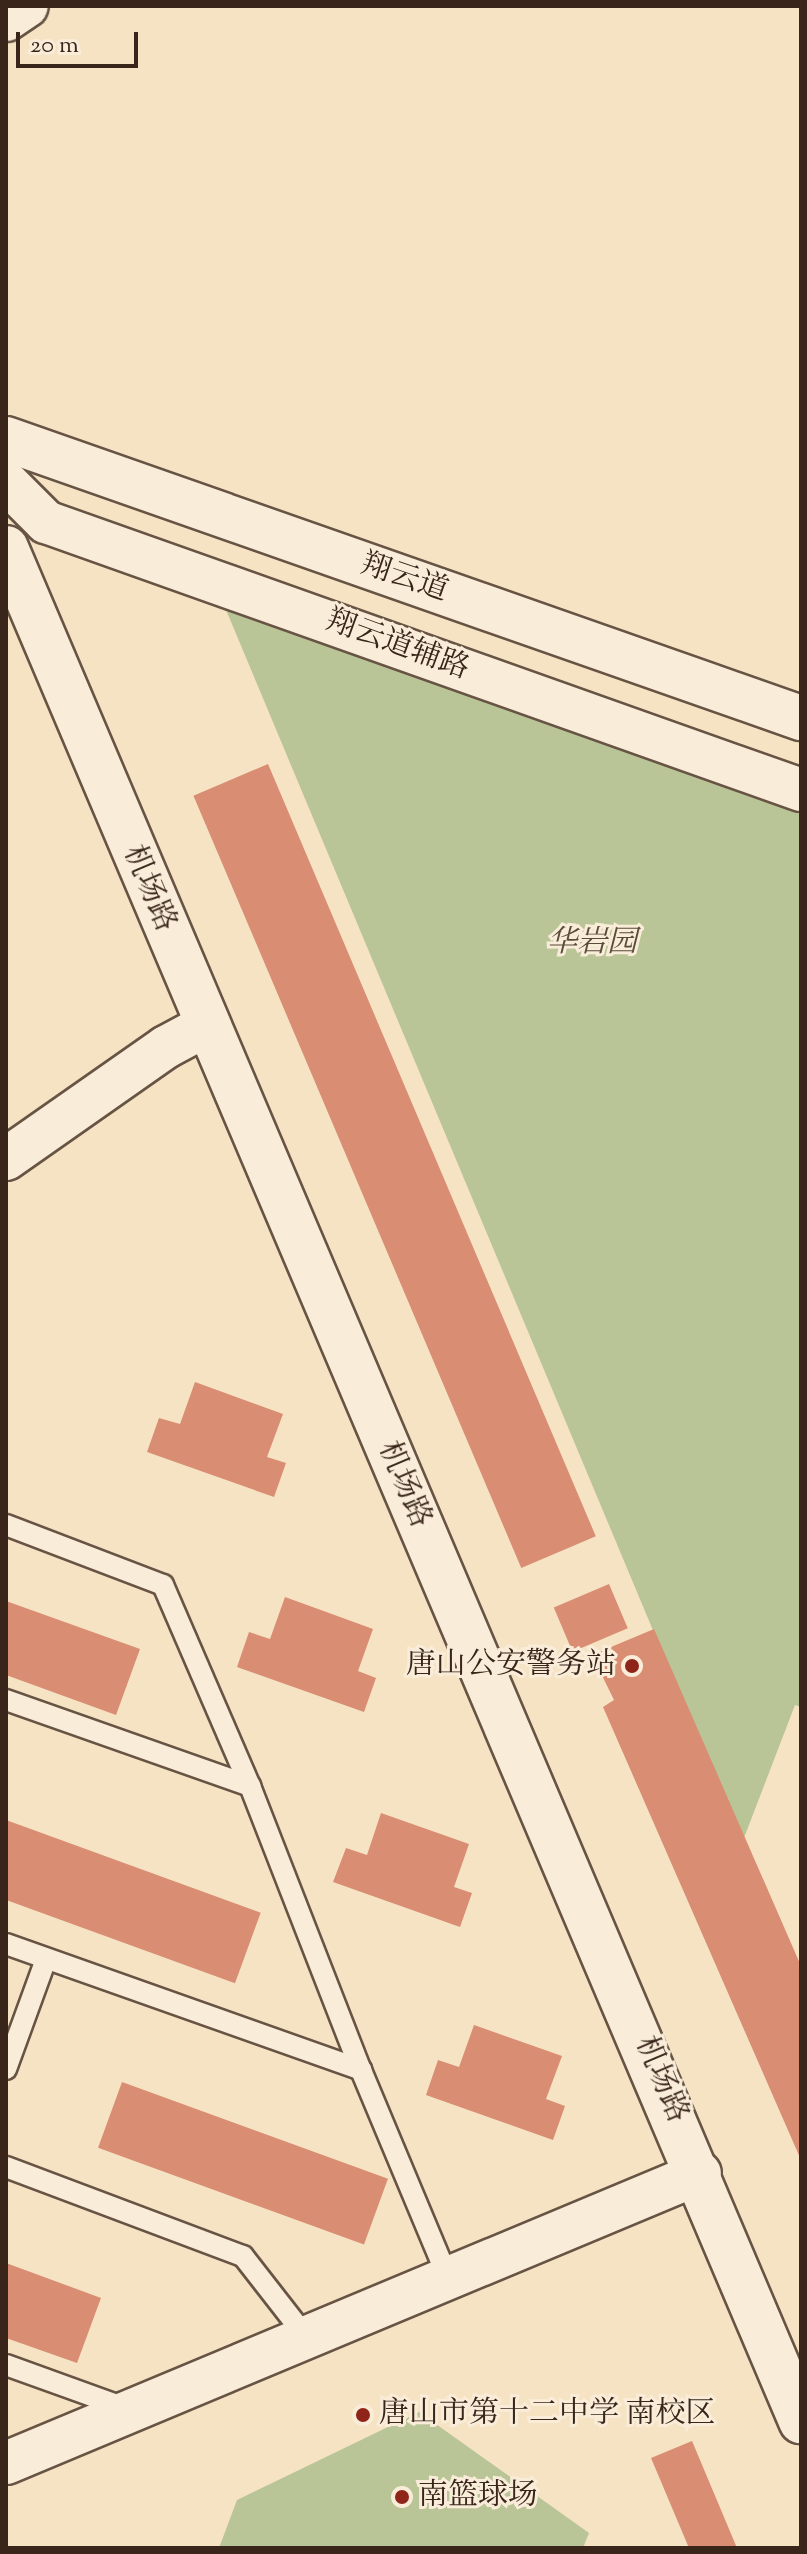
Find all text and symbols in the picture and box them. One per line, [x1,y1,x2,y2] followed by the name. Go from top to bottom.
[20,16,142,66] scale bar
[30,29,79,63] text: 20 m
[356,547,452,611] street label: 翔云道
[320,603,474,689] street label: 翔云道辅路
[114,841,182,937] street label: 机场路
[547,926,637,962] park label: 华岩园
[369,1437,437,1533] street label: 机场路
[406,1648,616,1684] place label: 唐山公安警务站
[623,1657,641,1675] marker: 唐山公安警务站
[626,2032,694,2128] street label: 机场路
[379,2397,715,2433] place label: 唐山市第十二中学 南校区
[354,2406,372,2424] marker: 唐山市第十二中学 南校区
[418,2479,538,2515] place label: 南篮球场
[393,2488,411,2506] marker: 南篮球场

